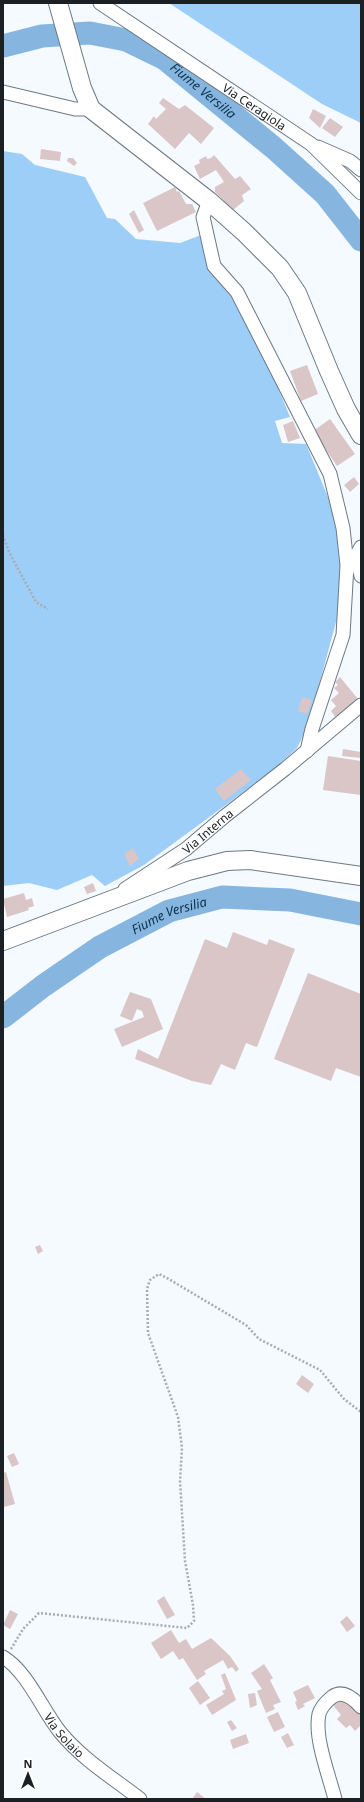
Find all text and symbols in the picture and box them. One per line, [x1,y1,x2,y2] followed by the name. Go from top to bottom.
[167,58,241,123] water label: Fiume Versilia
[219,79,290,134] street label: Via Ceragiola
[178,804,236,857] street label: Via Interna
[128,892,209,938] water label: Fiume Versilia
[40,1709,88,1761] street label: Via Solaio
[8,1754,48,1794] north arrow
[24,1756,32,1771] text: N

